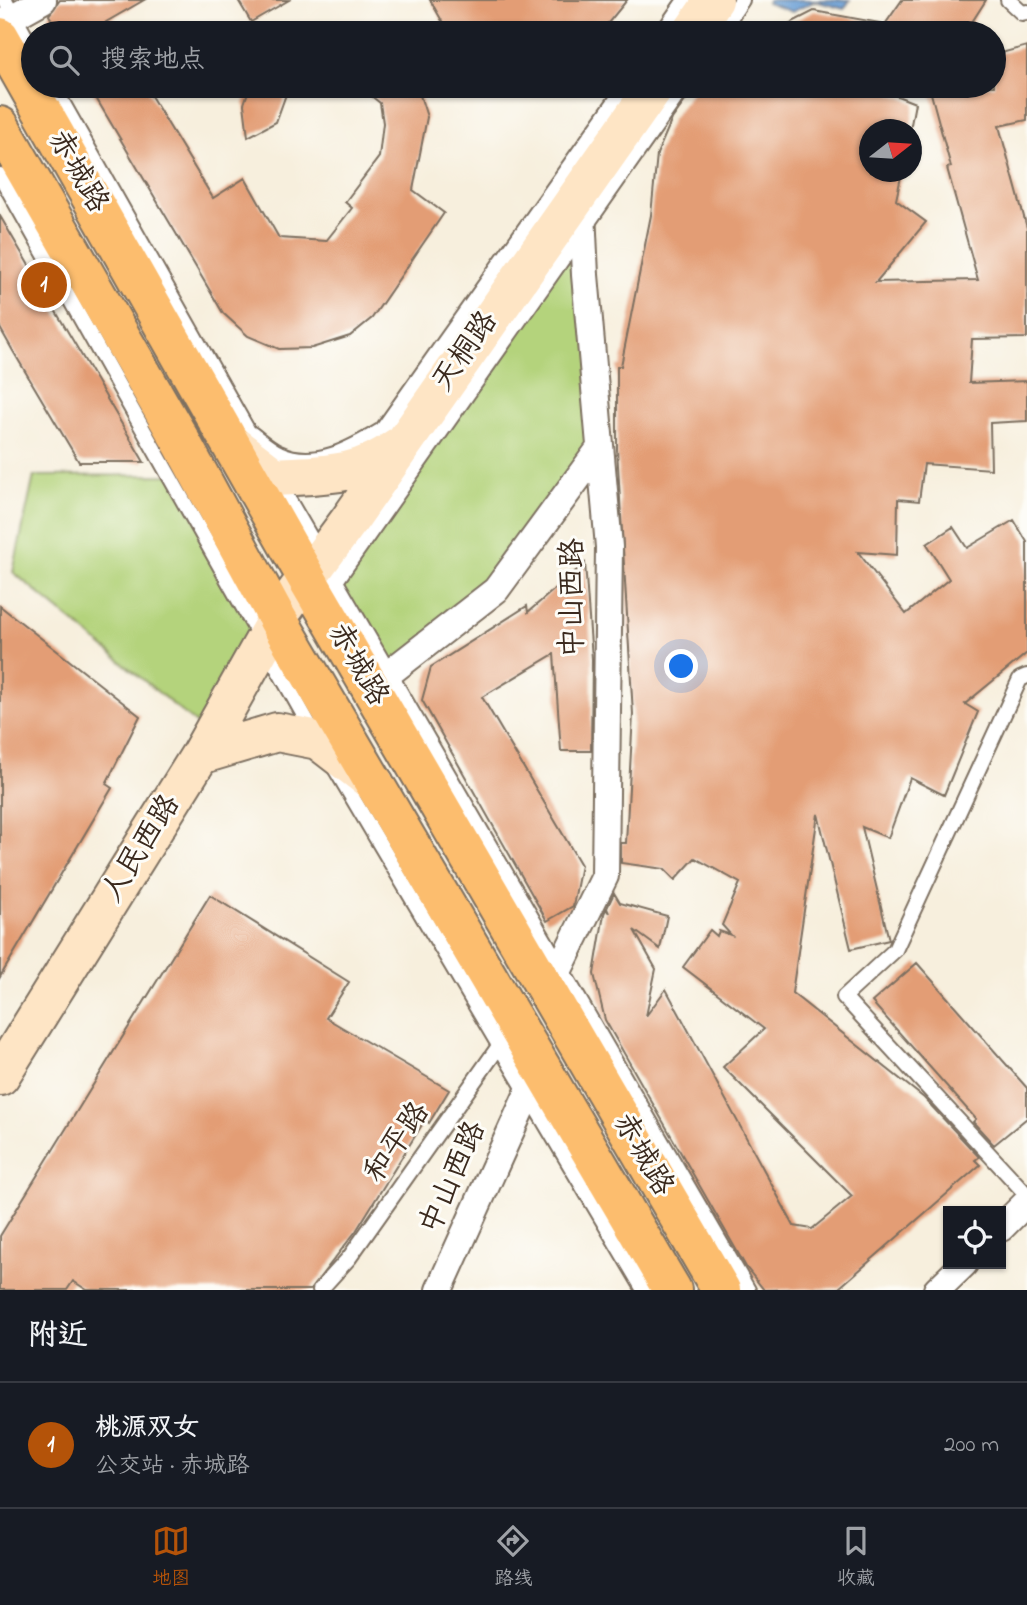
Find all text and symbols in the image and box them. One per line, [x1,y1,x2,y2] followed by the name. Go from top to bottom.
[21,21,1006,98] search box
[45,41,83,79] icon: search
[101,42,205,80] text: 搜索地点
[859,119,922,182] north arrow
[35,122,119,222] street label: 赤城路
[21,259,67,311] pin: 1
[422,303,510,401] street label: 天桐路
[552,538,596,658] street label: 中山西路
[315,615,399,715] street label: 赤城路
[664,649,698,683] your location
[92,786,192,912] street label: 人民西路
[354,1094,442,1192] street label: 和平路
[600,1105,684,1205] street label: 赤城路
[409,1114,499,1242] street label: 中山西路
[943,1206,1006,1269] map controls
[943,1206,1006,1269] button: locate
[28,1315,88,1359] text: 附近
[95,1410,199,1448] text: 桃源双女
[47,1429,55,1462] text: 1
[944,1429,999,1462] text: 200 m
[95,1450,249,1483] text: 公交站 · 赤城路
[152,1522,190,1593] tab: 地图
[494,1522,533,1593] tab: 路线
[837,1522,875,1593] tab: 收藏

